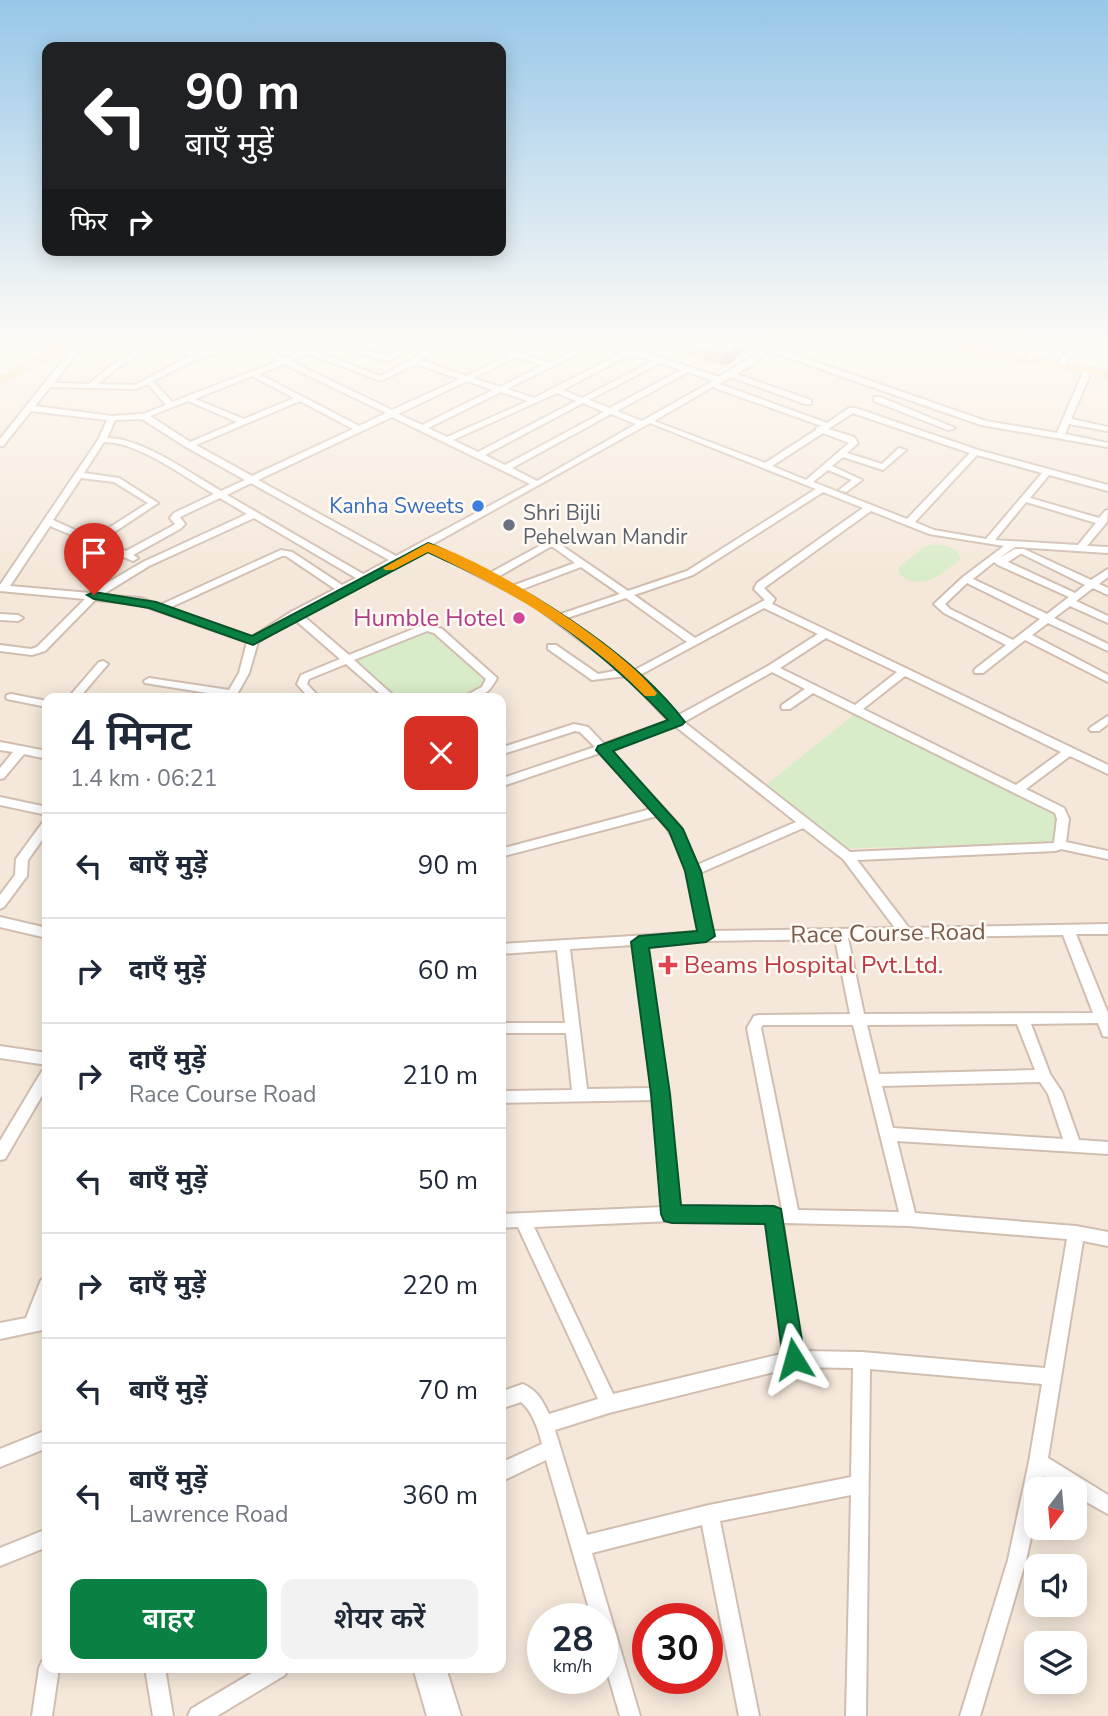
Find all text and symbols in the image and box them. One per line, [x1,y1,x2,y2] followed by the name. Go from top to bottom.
[185,59,300,126] text: 90 m
[70,70,161,161] icon: left
[185,123,274,166] text: बाएँ मुड़ें
[121,203,159,241] icon: right
[70,204,107,239] text: फिर
[329,492,464,520] place label: Kanha Sweets
[470,498,486,514] marker: Kanha Sweets
[523,499,688,551] place label: Shri Bijli Pehelwan Mandir
[501,517,517,533] marker: Shri Bijli Pehelwan Mandir
[64,523,124,595] pin
[75,534,113,572] icon: arrive
[353,602,505,634] place label: Humble Hotel
[511,610,527,626] marker: Humble Hotel
[70,708,192,765] text: 4 मिनट
[404,716,478,790] button: close
[70,763,217,794] text: 1.4 km · 06:21
[70,847,108,885] icon: left
[129,847,207,882] text: बाएँ मुड़ें
[418,848,478,883] text: 90 m
[790,915,986,951] street label: Race Course Road
[684,949,943,981] place label: Beams Hospital Pvt.Ltd.
[70,952,108,990] icon: right
[129,952,206,987] text: दाएँ मुड़ें
[418,953,478,988] text: 60 m
[658,955,678,975] marker: Beams Hospital Pvt.Ltd.
[129,1042,206,1077] text: दाएँ मुड़ें
[70,1057,108,1095] icon: right
[402,1058,478,1093] text: 210 m
[129,1079,316,1110] text: Race Course Road
[70,1162,108,1200] icon: left
[129,1162,207,1197] text: बाएँ मुड़ें
[418,1163,478,1198] text: 50 m
[70,1267,108,1305] icon: right
[129,1267,206,1302] text: दाएँ मुड़ें
[402,1268,478,1303] text: 220 m
[757,1322,831,1396] position arrow
[70,1372,108,1410] icon: left
[129,1372,207,1407] text: बाएँ मुड़ें
[418,1373,478,1408] text: 70 m
[129,1462,207,1497] text: बाएँ मुड़ें
[70,1477,108,1515] icon: left
[1024,1477,1087,1540] north arrow
[1024,1477,1087,1694] map controls
[402,1478,478,1513] text: 360 m
[129,1499,288,1530] text: Lawrence Road
[1024,1554,1087,1617] button: sound
[70,1579,267,1659] button: बाहर
[281,1579,478,1659] button: शेयर करें
[632,1603,723,1694] speed limit sign: 30
[551,1616,594,1663] text: 28
[1024,1631,1087,1694] button: layers
[553,1654,592,1678] text: km/h

